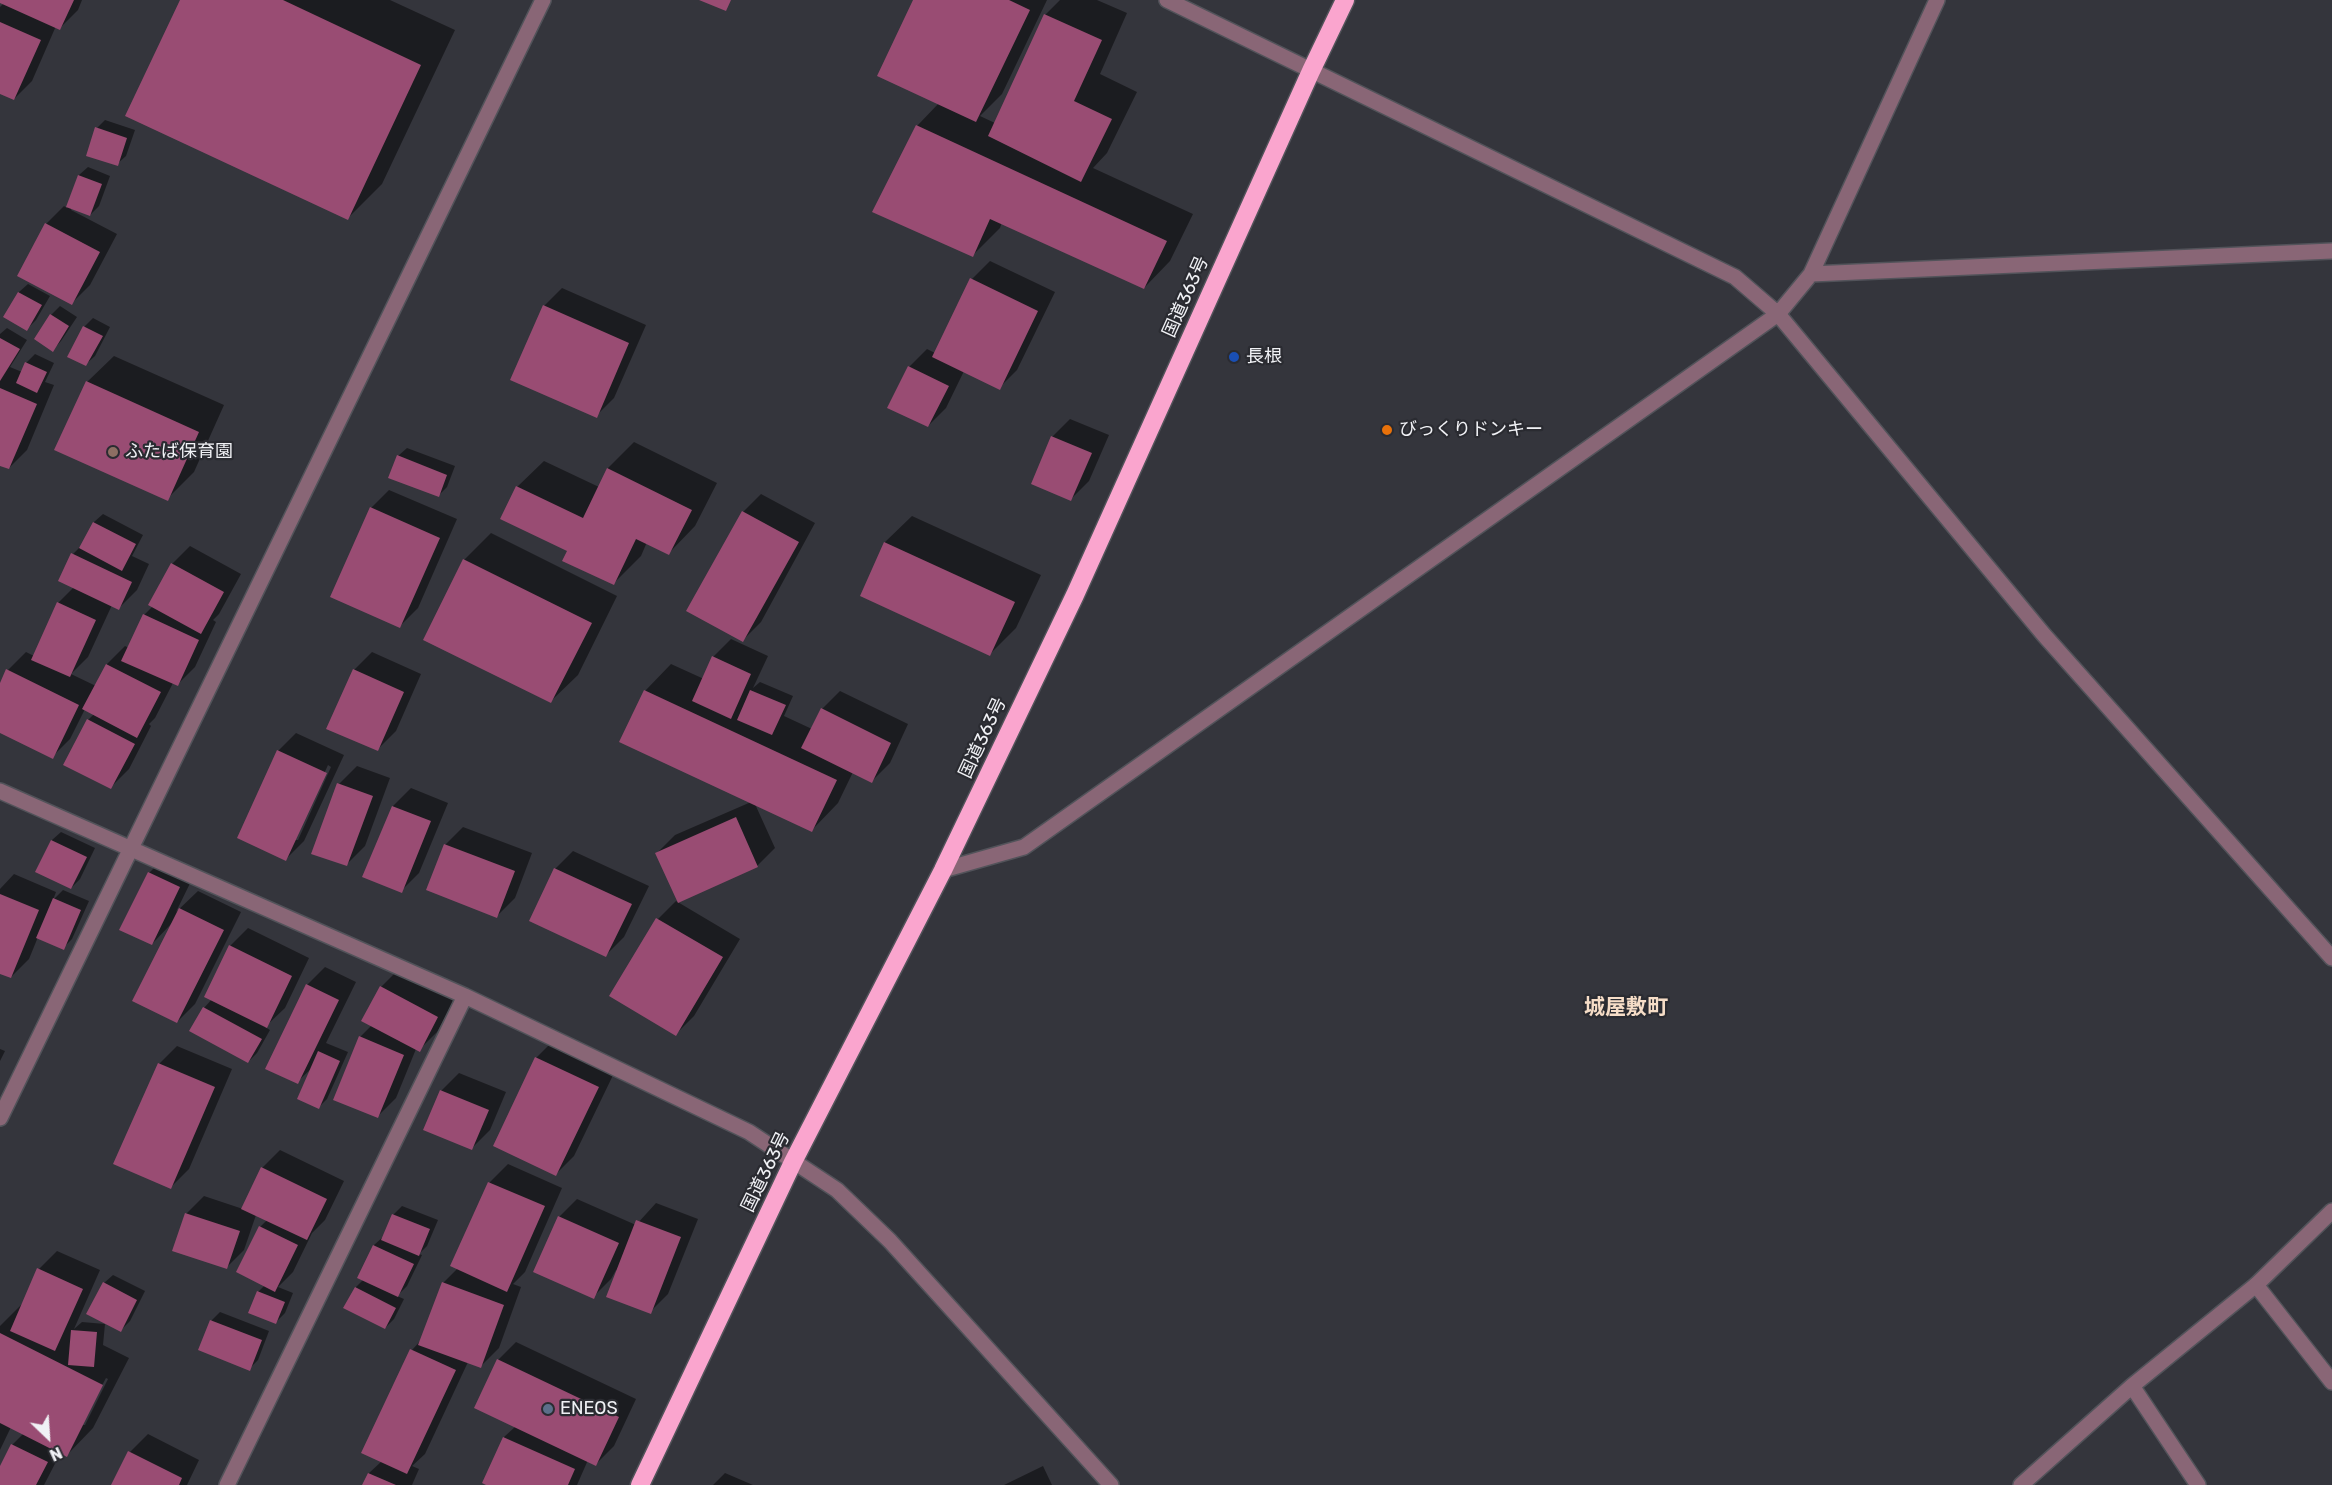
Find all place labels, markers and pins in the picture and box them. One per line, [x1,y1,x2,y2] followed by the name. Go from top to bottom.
[1246,346,1282,368] place label: 長根
[1227,350,1241,364] marker: 長根
[1399,419,1543,441] place label: びっくりドンキー
[1380,423,1394,437] marker: びっくりドンキー
[125,441,233,463] place label: ふたば保育園
[106,445,120,459] marker: ふたば保育園
[560,1398,618,1420] place label: ENEOS
[541,1402,555,1416] marker: ENEOS

